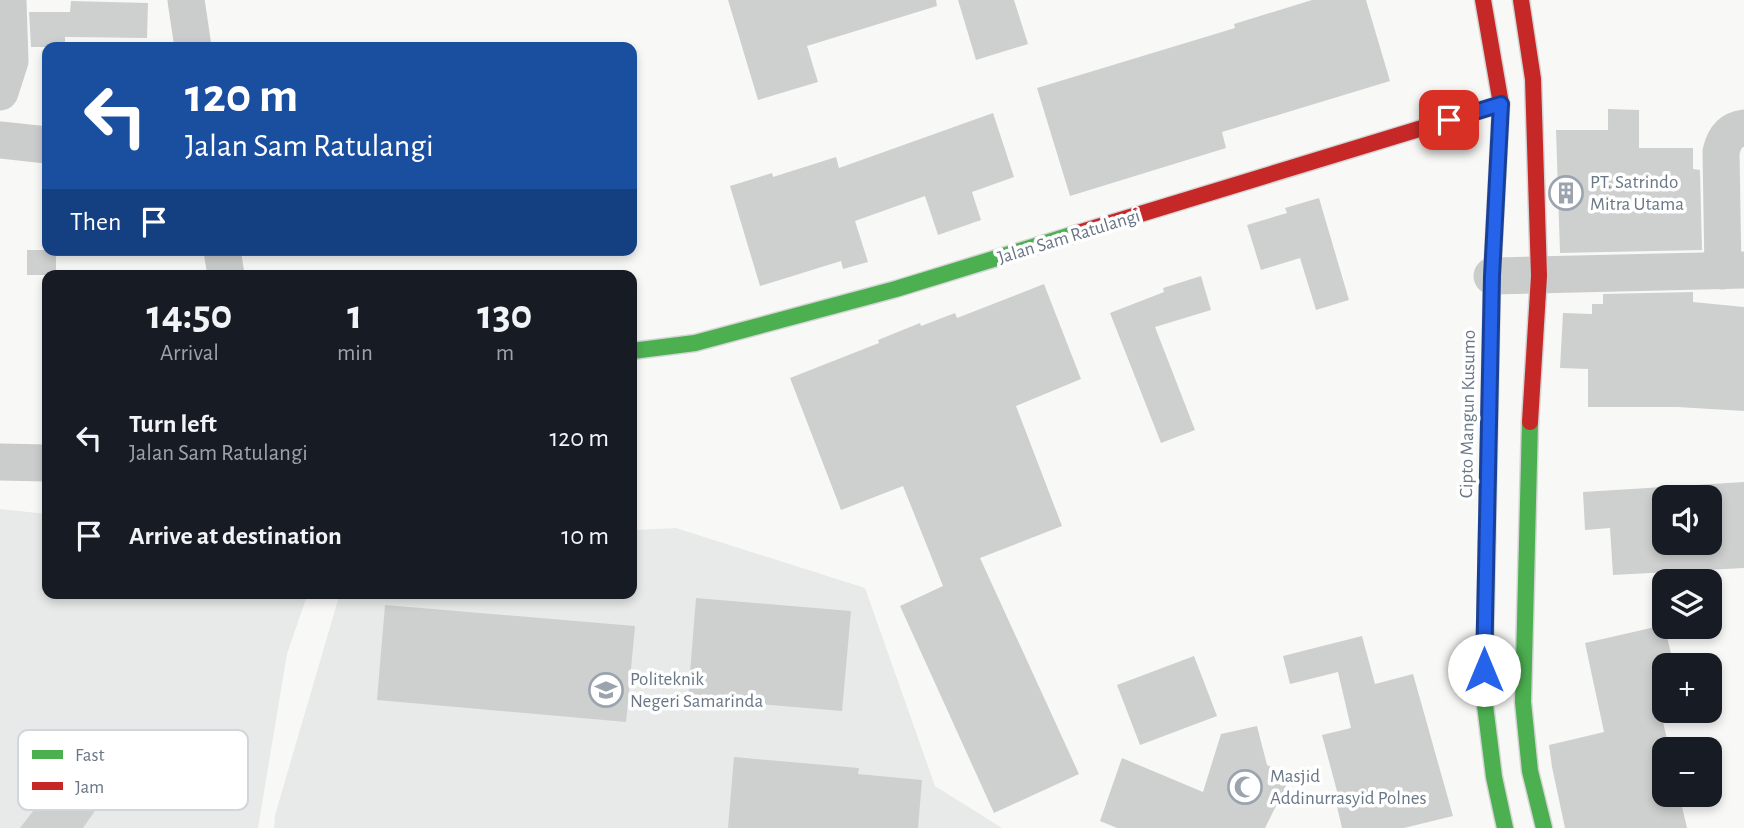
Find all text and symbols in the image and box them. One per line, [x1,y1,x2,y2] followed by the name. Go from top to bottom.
[70,70,161,161] icon: left
[185,72,298,121] text: 120 m
[1419,90,1479,150] pin
[1430,101,1468,139] icon: arrive
[185,130,434,162] text: Jalan Sam Ratulangi
[1590,173,1684,214] place label: PT. Satrindo Mitra Utama
[1547,174,1585,212] building icon: PT. Satrindo Mitra Utama
[135,203,173,241] icon: arrive
[996,206,1142,268] street label: Jalan Sam Ratulangi
[70,209,121,235] text: Then
[147,294,232,336] text: 14:50
[347,294,362,336] text: 1
[477,294,532,336] text: 130
[1457,330,1479,498] street label: Cipto Mangun Kusumo
[160,342,219,365] text: Arrival
[337,342,373,365] text: min
[496,342,514,365] text: m
[129,411,217,437] text: Turn left
[70,419,108,457] icon: left
[549,425,609,451] text: 120 m
[129,442,308,465] text: Jalan Sam Ratulangi
[1652,485,1722,807] map controls
[1652,485,1722,555] button: sound
[70,517,108,555] icon: arrive
[129,523,342,549] text: Arrive at destination
[561,523,609,549] text: 10 m
[1652,569,1722,639] button: layers
[1447,633,1521,707] position arrow
[1652,653,1722,723] button: +
[630,670,763,711] place label: Politeknik Negeri Samarinda
[587,671,625,709] school or university icon: Politeknik Negeri Samarinda
[18,730,248,810] legend
[1652,737,1722,807] button: −
[75,746,105,765] text: Fast
[1270,767,1427,808] place label: Masjid Addinurrasyid Polnes
[1226,768,1264,806] mosque icon: Masjid Addinurrasyid Polnes
[75,778,104,797] text: Jam

